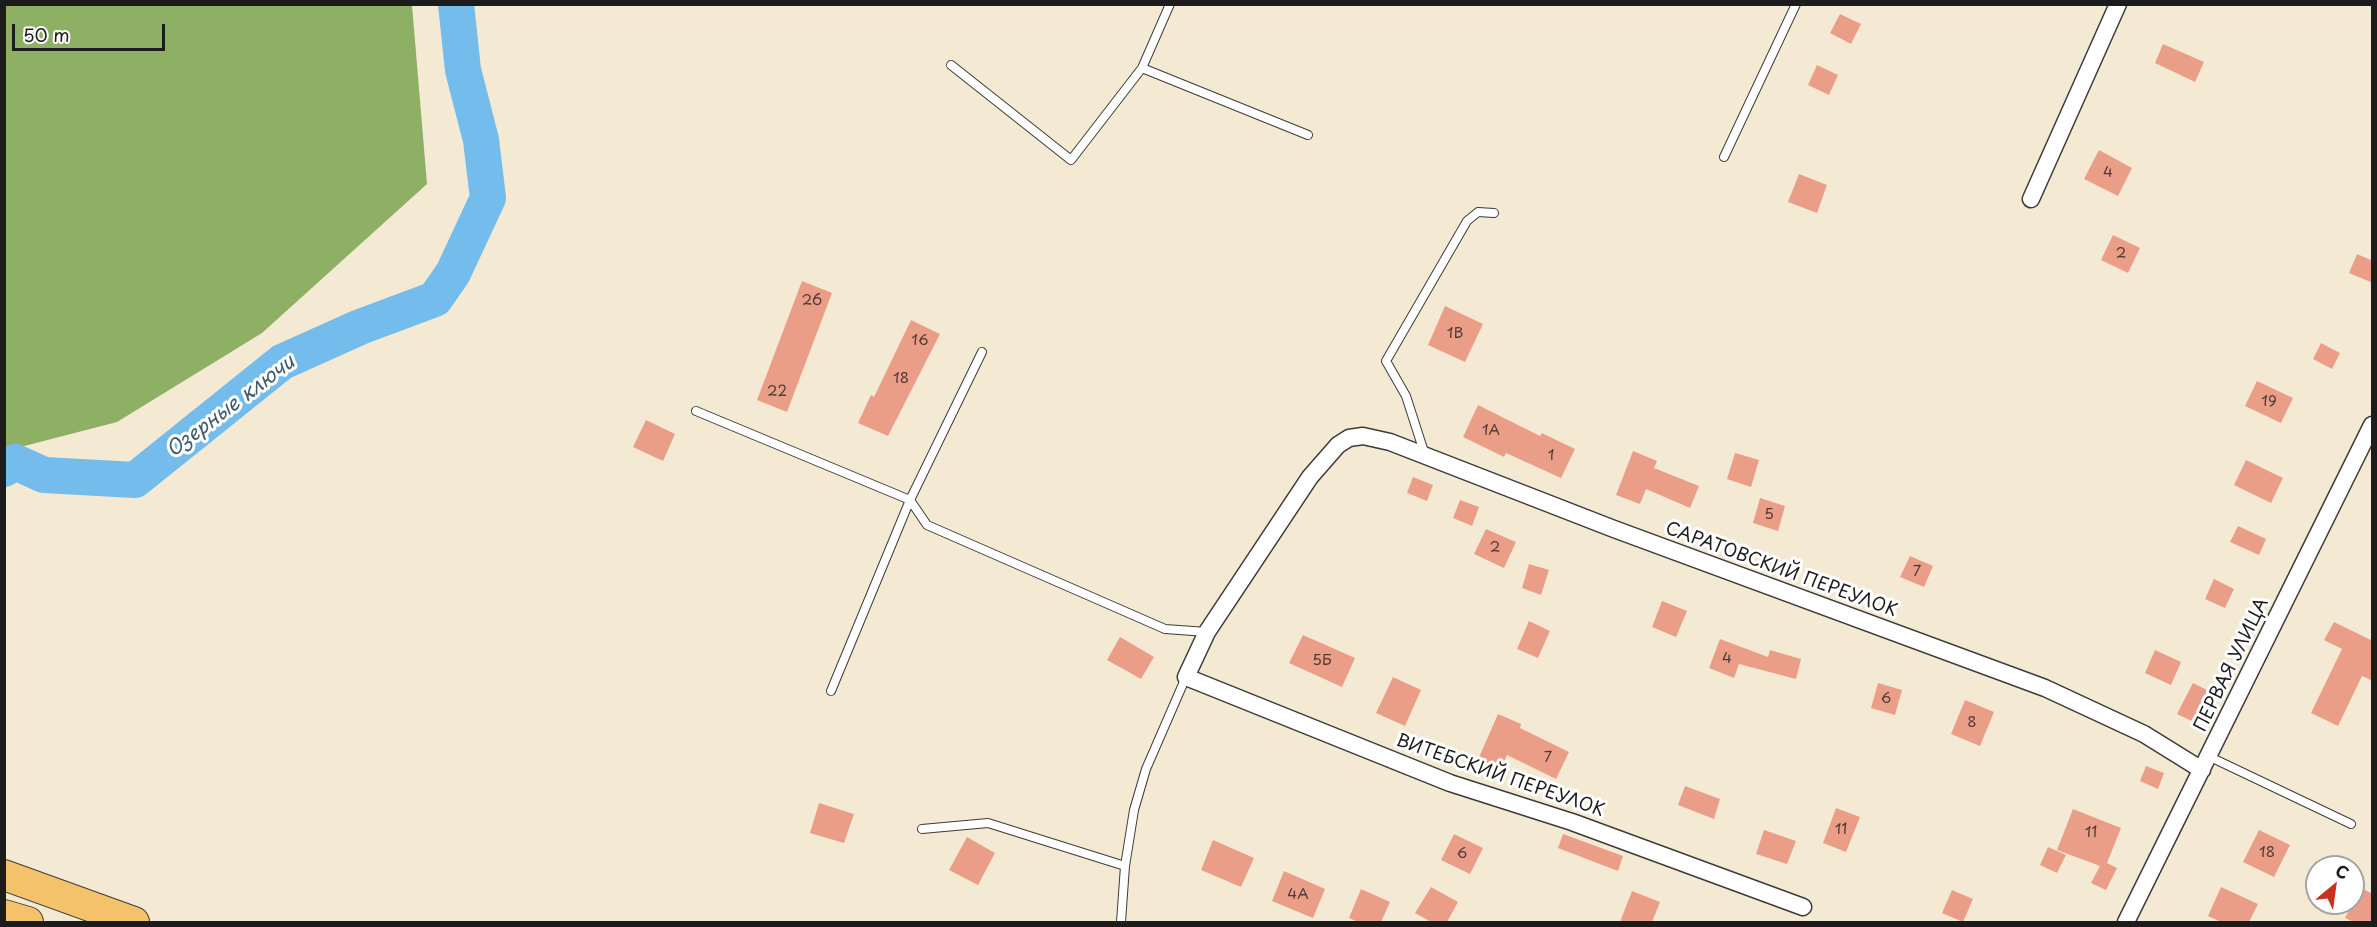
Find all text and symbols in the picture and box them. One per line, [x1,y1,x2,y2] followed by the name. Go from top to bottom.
[15,12,168,50] scale bar
[23,21,70,48] text: 50 m
[2103,164,2113,182] house number: 4
[2116,245,2126,263] house number: 2
[802,292,822,310] house number: 26
[1447,325,1463,343] house number: 1В
[911,332,929,350] house number: 16
[162,351,300,463] water label: Озерные ключи
[893,370,909,388] house number: 18
[767,383,787,401] house number: 22
[2261,393,2277,411] house number: 19
[1482,422,1500,440] house number: 1А
[1548,447,1554,465] house number: 1
[1764,506,1774,524] house number: 5
[1662,518,1900,622] street label: САРАТОВСКИЙ ПЕРЕУЛОК
[1490,539,1500,557] house number: 2
[1913,563,1921,581] house number: 7
[2190,595,2274,735] street label: ПЕРВАЯ УЛИЦА
[1722,650,1732,668] house number: 4
[1312,652,1332,670] house number: 5Б
[1881,690,1891,708] house number: 6
[1967,714,1977,732] house number: 8
[1393,730,1607,822] street label: ВИТЕБСКИЙ ПЕРЕУЛОК
[1544,749,1552,767] house number: 7
[1835,821,1847,839] house number: 11
[2085,824,2097,842] house number: 11
[2259,844,2275,862] house number: 18
[1457,845,1467,863] house number: 6
[2305,855,2365,915] north arrow
[2332,858,2354,884] text: С
[1287,886,1309,904] house number: 4А

